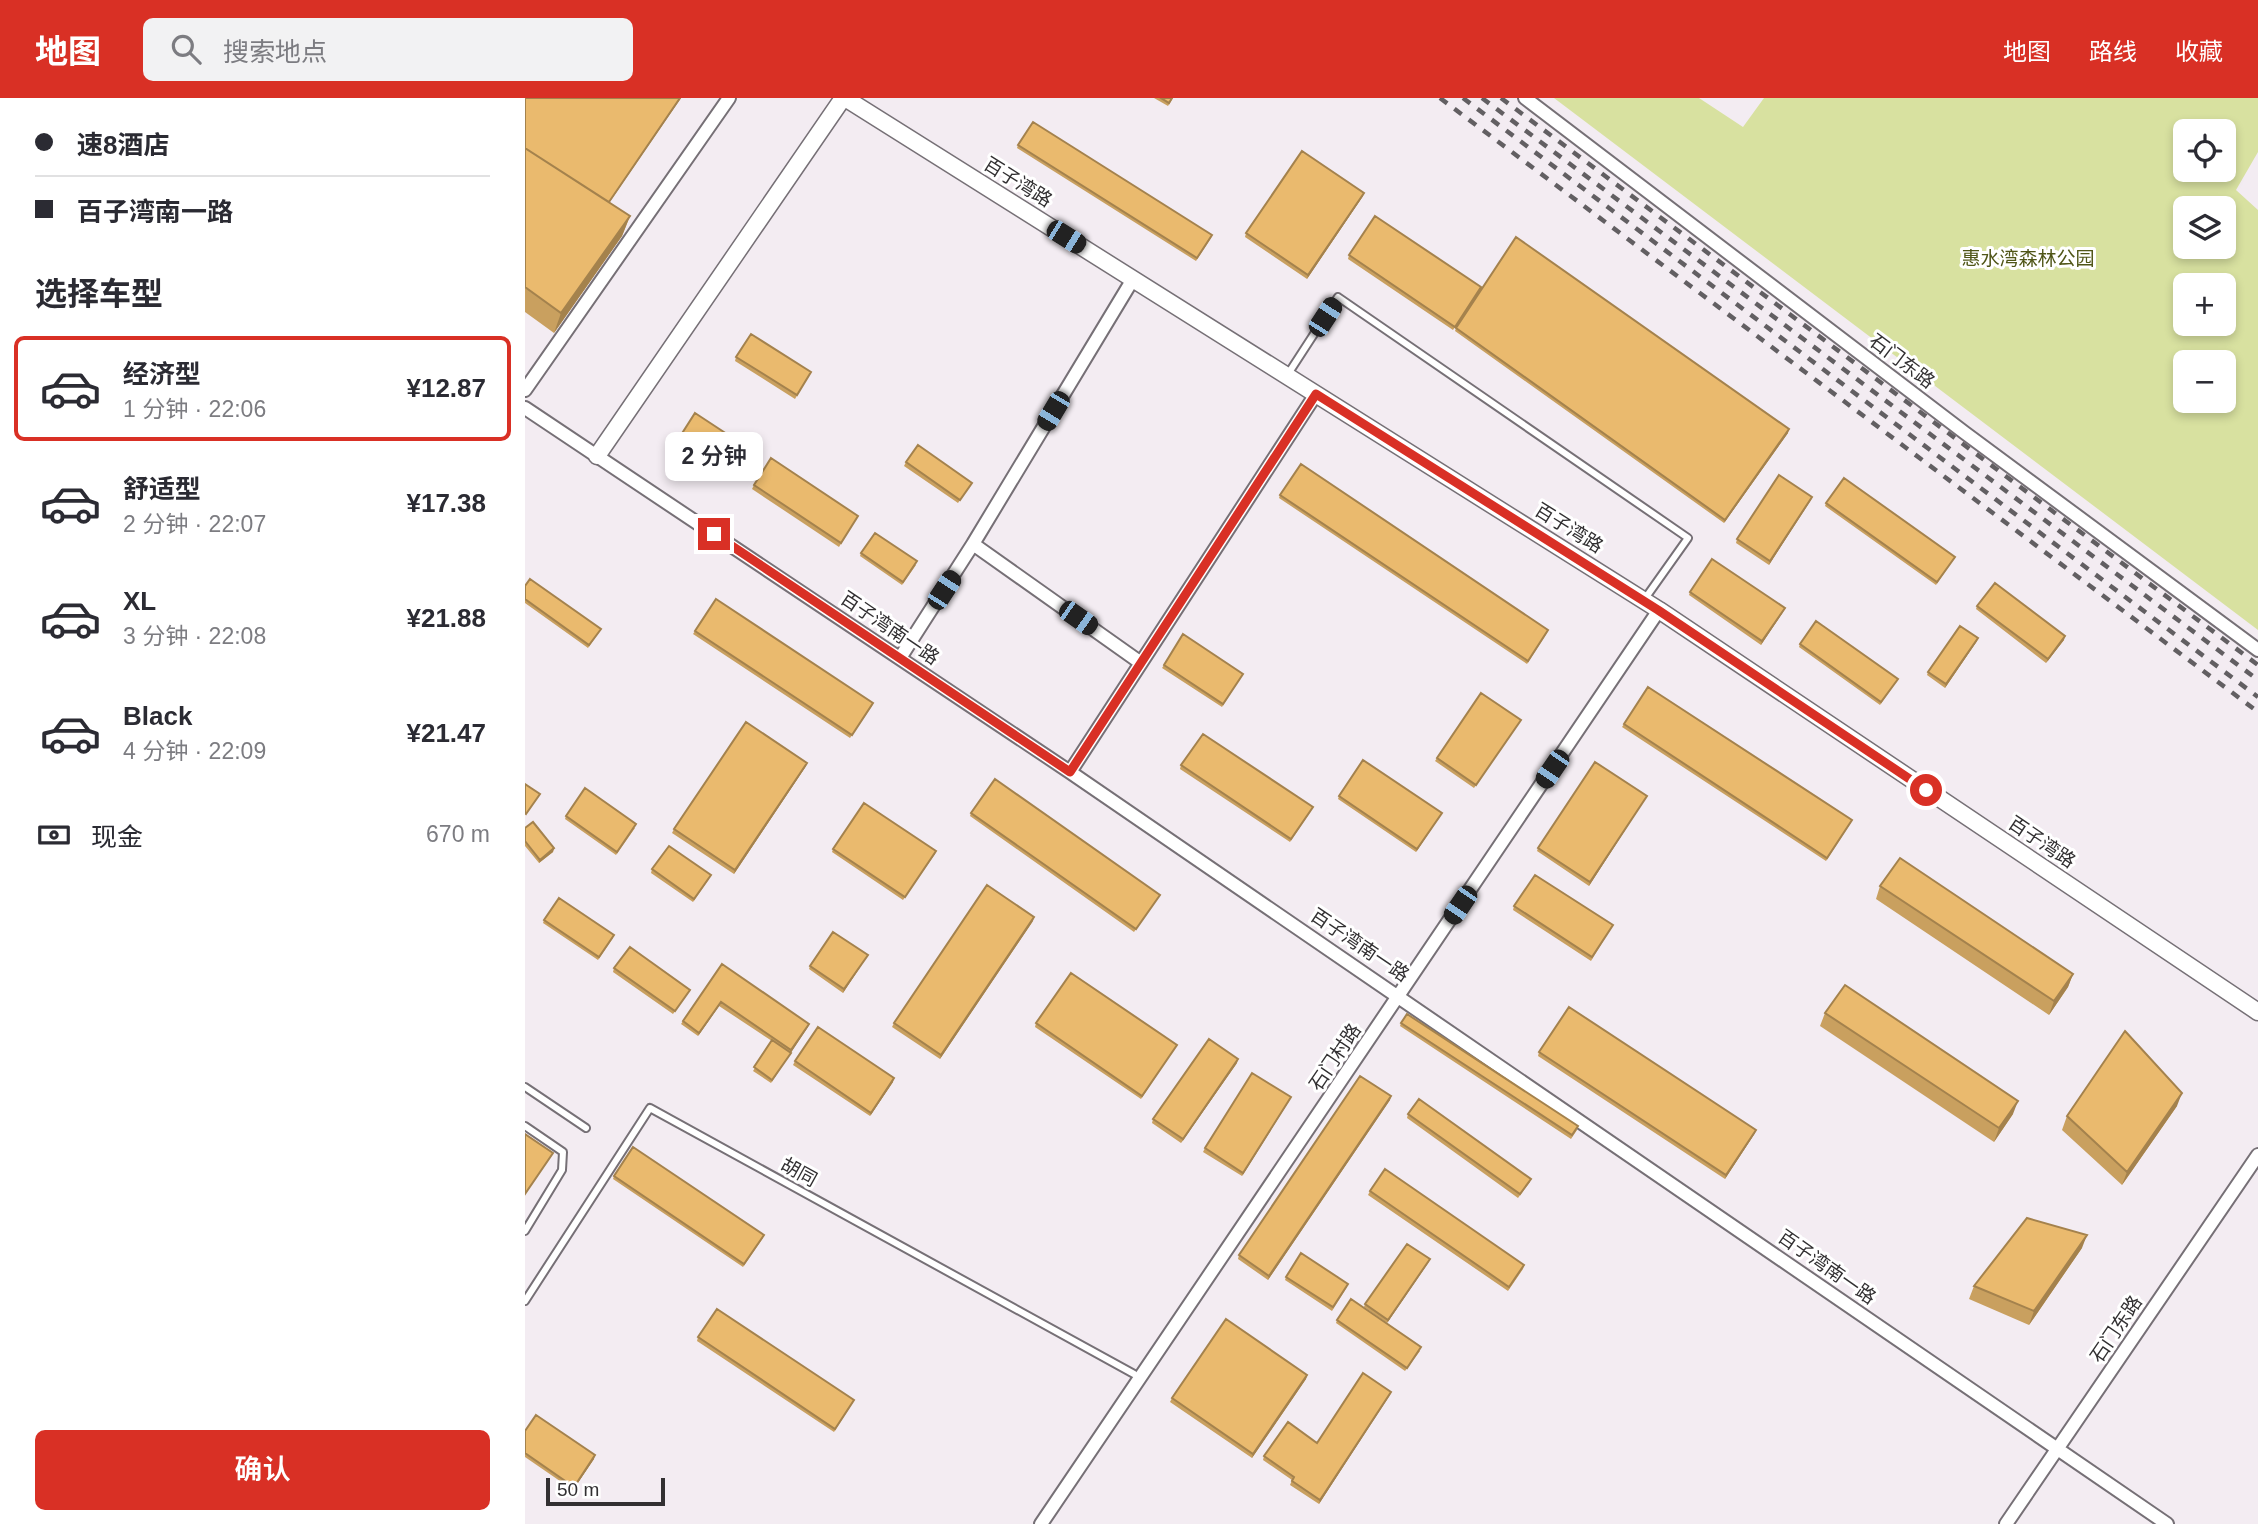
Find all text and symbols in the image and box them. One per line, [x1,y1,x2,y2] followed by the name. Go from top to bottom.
[143,18,633,81] search box
[167,30,205,68] icon: search
[35,33,101,70] text: 地图
[223,37,327,67] text: 搜索地点
[2003,38,2051,65] text: 地图
[2089,38,2137,65] text: 路线
[2175,38,2223,65] text: 收藏
[2173,119,2236,413] map controls
[2173,119,2236,182] button: locate
[77,130,169,160] text: 速8酒店
[980,153,1056,211] street label: 百子湾路
[2173,196,2236,259] button: layers
[77,197,233,227] text: 百子湾南一路
[1043,217,1090,257] car
[1961,248,2095,269] park label: 惠水湾森林公园
[2173,273,2236,336] button: +
[35,276,163,312] text: 选择车型
[1305,294,1346,340] car
[1865,330,1939,392] street label: 石门东路
[2173,350,2236,413] button: −
[39,357,102,420] icon: car
[123,359,201,389] text: 经济型
[406,373,486,403] text: ¥12.87
[1034,388,1073,434] car
[123,396,266,422] text: 1 分钟 · 22:06
[665,432,763,482] callout: 2 分钟
[681,443,747,469] text: 2 分钟
[39,472,102,535] icon: car
[123,474,201,504] text: 舒适型
[406,488,486,518] text: ¥17.38
[1531,499,1607,557] street label: 百子湾路
[123,511,266,537] text: 2 分钟 · 22:07
[698,518,730,550] route end
[924,567,965,613] car
[123,586,156,616] text: XL
[39,587,102,650] icon: car
[837,587,943,669] street label: 百子湾南一路
[1055,597,1102,639] car
[406,603,486,633] text: ¥21.88
[123,623,266,649] text: 3 分钟 · 22:08
[123,701,192,731] text: Black
[39,702,102,765] icon: car
[406,718,486,748] text: ¥21.47
[123,738,266,764] text: 4 分钟 · 22:09
[1532,746,1573,792] car
[1910,774,1942,806] route start
[2005,812,2079,872] street label: 百子湾路
[35,816,73,854] icon: cash
[426,821,490,847] text: 670 m
[91,822,143,852] text: 现金
[1440,882,1481,928] car
[1307,904,1413,986] street label: 百子湾南一路
[1305,1020,1365,1094] street label: 石门村路
[777,1154,821,1190] street label: 胡同
[1774,1226,1880,1308] street label: 百子湾南一路
[2086,1292,2146,1366] street label: 石门东路
[35,1430,490,1510] button: 确认
[546,1475,665,1507] scale bar
[557,1479,599,1500] text: 50 m

